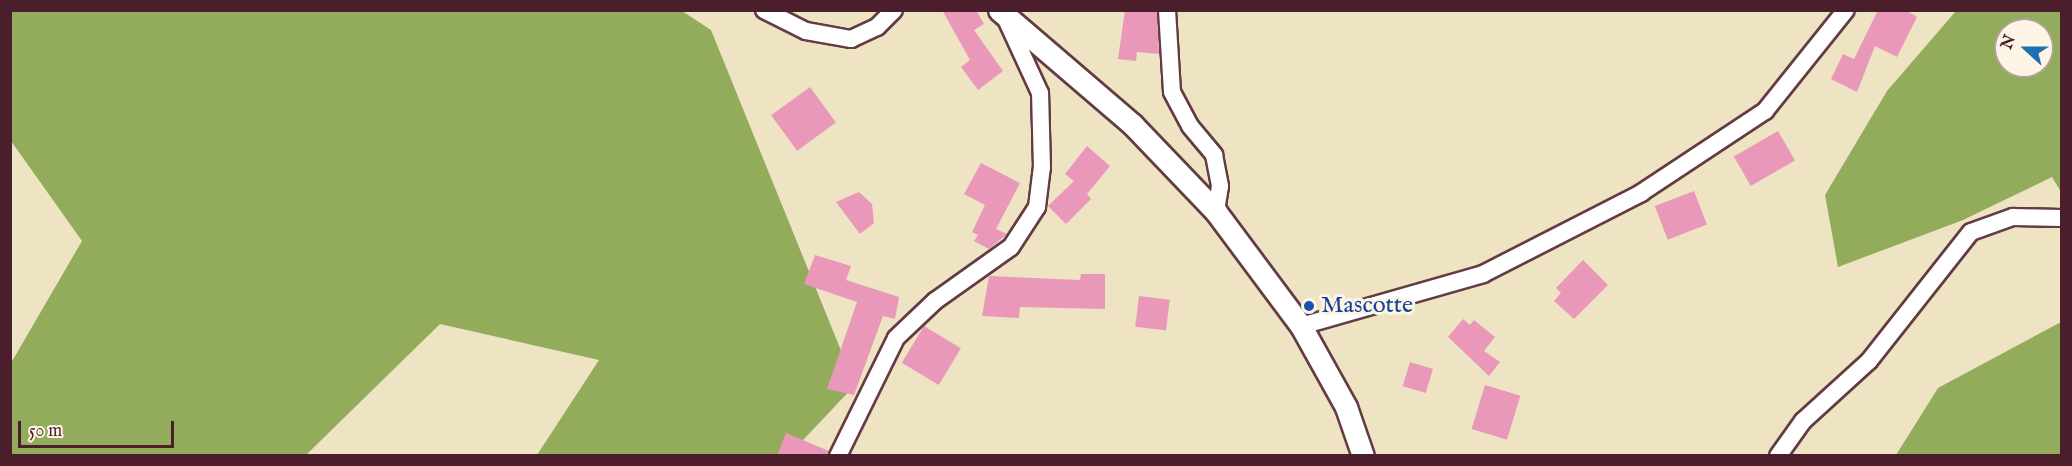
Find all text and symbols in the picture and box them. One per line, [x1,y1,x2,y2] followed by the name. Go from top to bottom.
[1994,18,2054,78] north arrow
[1997,32,2021,52] text: N
[1321,292,1413,320] place label: Mascotte
[1302,299,1316,313] marker: Mascotte
[21,409,177,447] scale bar
[29,420,62,443] text: 50 m

